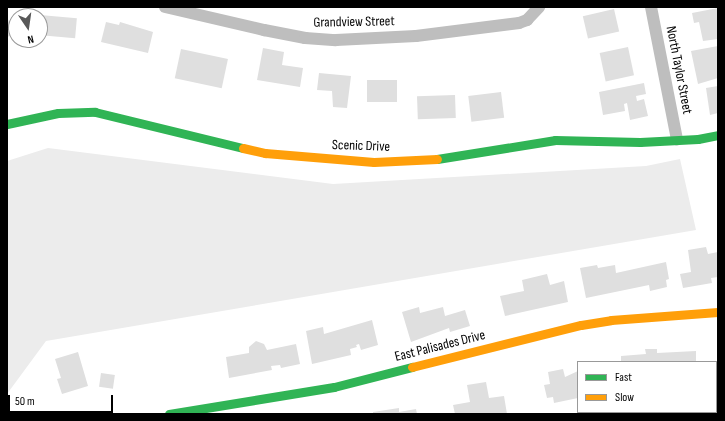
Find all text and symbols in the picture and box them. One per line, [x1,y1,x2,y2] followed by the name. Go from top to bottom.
[8,8,48,48] north arrow
[313,13,395,31] street label: Grandview Street
[662,25,696,115] street label: North Taylor Street
[26,32,35,46] text: N
[332,137,390,155] street label: Scenic Drive
[393,327,487,365] street label: East Palisades Drive
[577,361,717,413] legend
[615,370,632,385] text: Fast
[10,387,115,413] scale bar
[615,390,634,405] text: Slow
[15,394,35,409] text: 50 m

